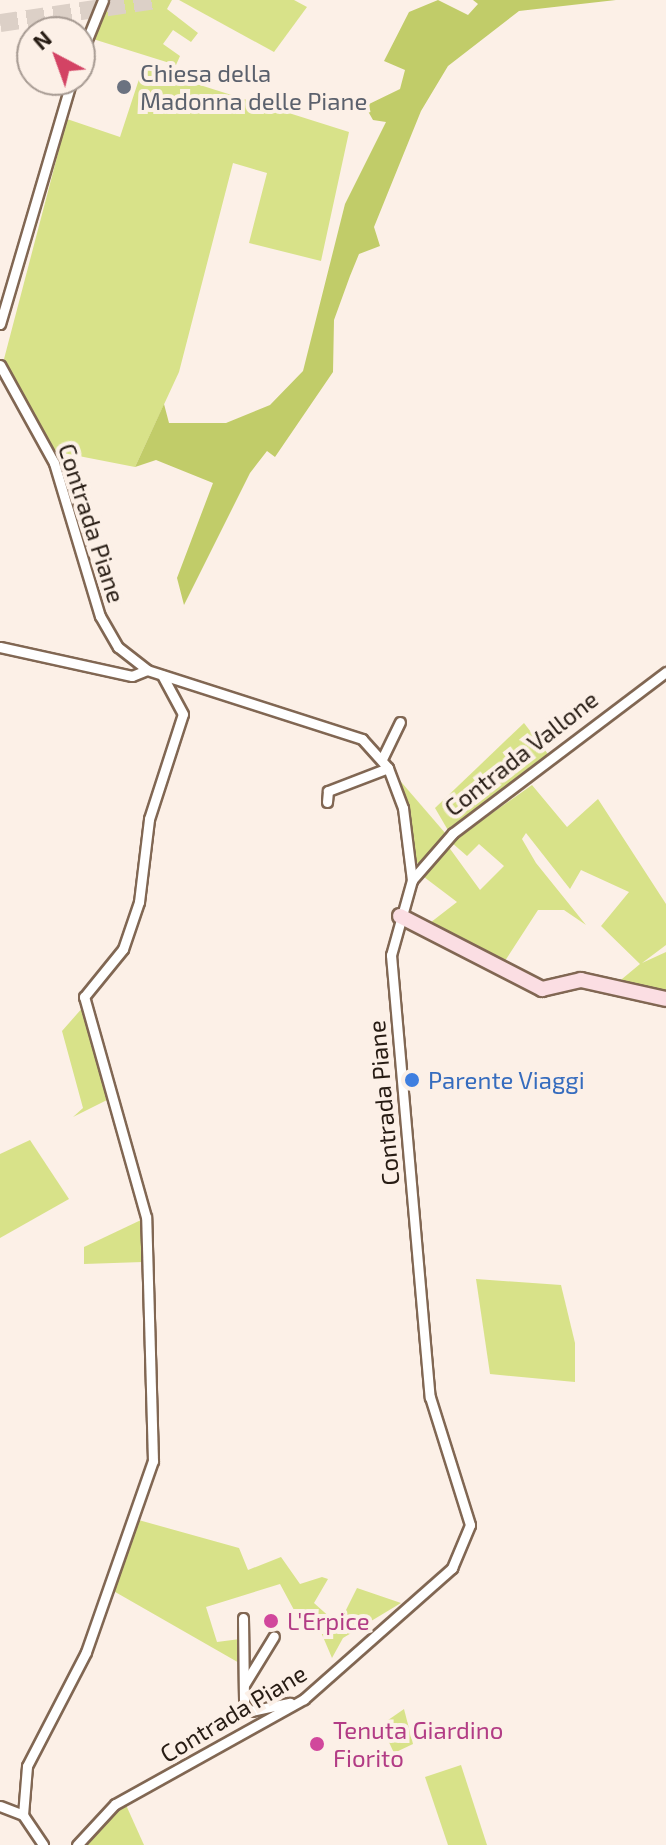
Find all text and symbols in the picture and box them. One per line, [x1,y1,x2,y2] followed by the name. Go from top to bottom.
[16,16,96,96] north arrow
[27,24,56,54] text: N
[140,59,367,115] place label: Chiesa della Madonna delle Piane
[115,78,133,96] marker: Chiesa della Madonna delle Piane
[53,440,131,606] street label: Contrada Piane
[438,684,604,822] street label: Contrada Vallone
[361,1019,405,1187] street label: Contrada Piane
[428,1066,585,1094] place label: Parente Viaggi
[403,1071,421,1089] marker: Parente Viaggi
[287,1607,370,1635] place label: L'Erpice
[262,1612,280,1630] marker: L'Erpice
[155,1658,311,1768] street label: Contrada Piane
[333,1716,503,1772] place label: Tenuta Giardino Fiorito
[308,1735,326,1753] marker: Tenuta Giardino Fiorito

